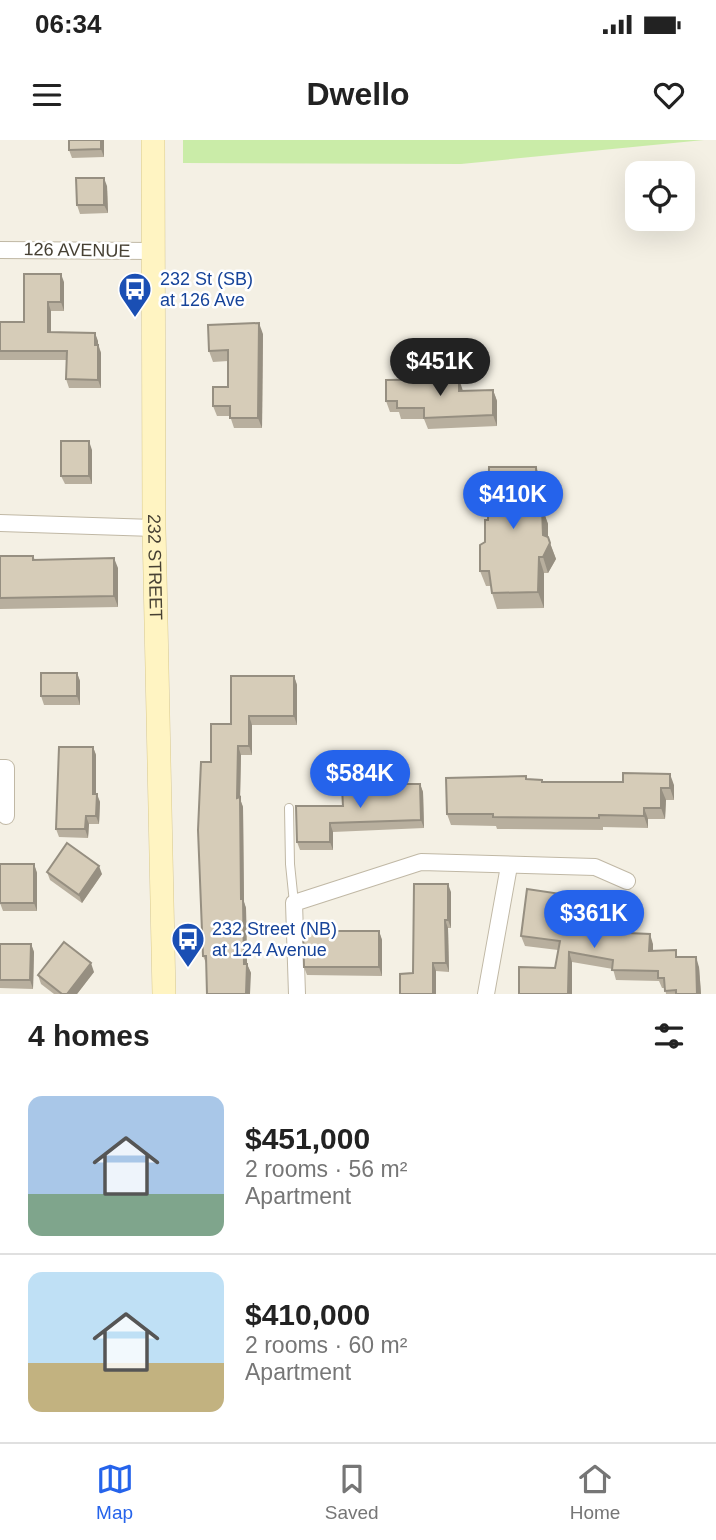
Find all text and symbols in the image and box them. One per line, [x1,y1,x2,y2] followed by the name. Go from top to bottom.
[35,9,102,39] text: 06:34
[28,76,66,114] icon: menu
[306,76,410,112] text: Dwello
[650,76,688,114] icon: heart
[625,161,695,231] map controls
[625,161,695,231] button: locate
[23,239,131,261] street label: 126 AVENUE
[160,269,253,310] place label: 232 St (SB) at 126 Ave
[116,270,154,319] bus stop icon: 232 St (SB) at 126 Ave
[391,338,489,398] pin: $451K
[406,348,474,374] text: $451K
[464,472,562,531] pin: $410K
[479,481,547,507] text: $410K
[144,514,166,620] street label: 232 STREET
[311,750,409,810] pin: $584K
[326,760,394,786] text: $584K
[545,890,643,950] pin: $361K
[560,900,628,926] text: $361K
[212,919,337,960] place label: 232 Street (NB) at 124 Avenue
[169,920,207,969] bus stop icon: 232 Street (NB) at 124 Avenue
[650,1017,688,1055] icon: filters
[28,1019,150,1052] text: 4 homes
[245,1122,370,1155] text: $451,000
[84,1124,168,1208] icon: home
[245,1156,407,1182] text: 2 rooms · 56 m²
[245,1183,351,1209] text: Apartment
[245,1298,370,1331] text: $410,000
[84,1300,168,1384] icon: home
[245,1332,407,1358] text: 2 rooms · 60 m²
[245,1359,351,1385] text: Apartment
[96,1460,134,1524] tab: Map
[325,1460,379,1524] tab: Saved
[570,1460,620,1524] tab: Home

